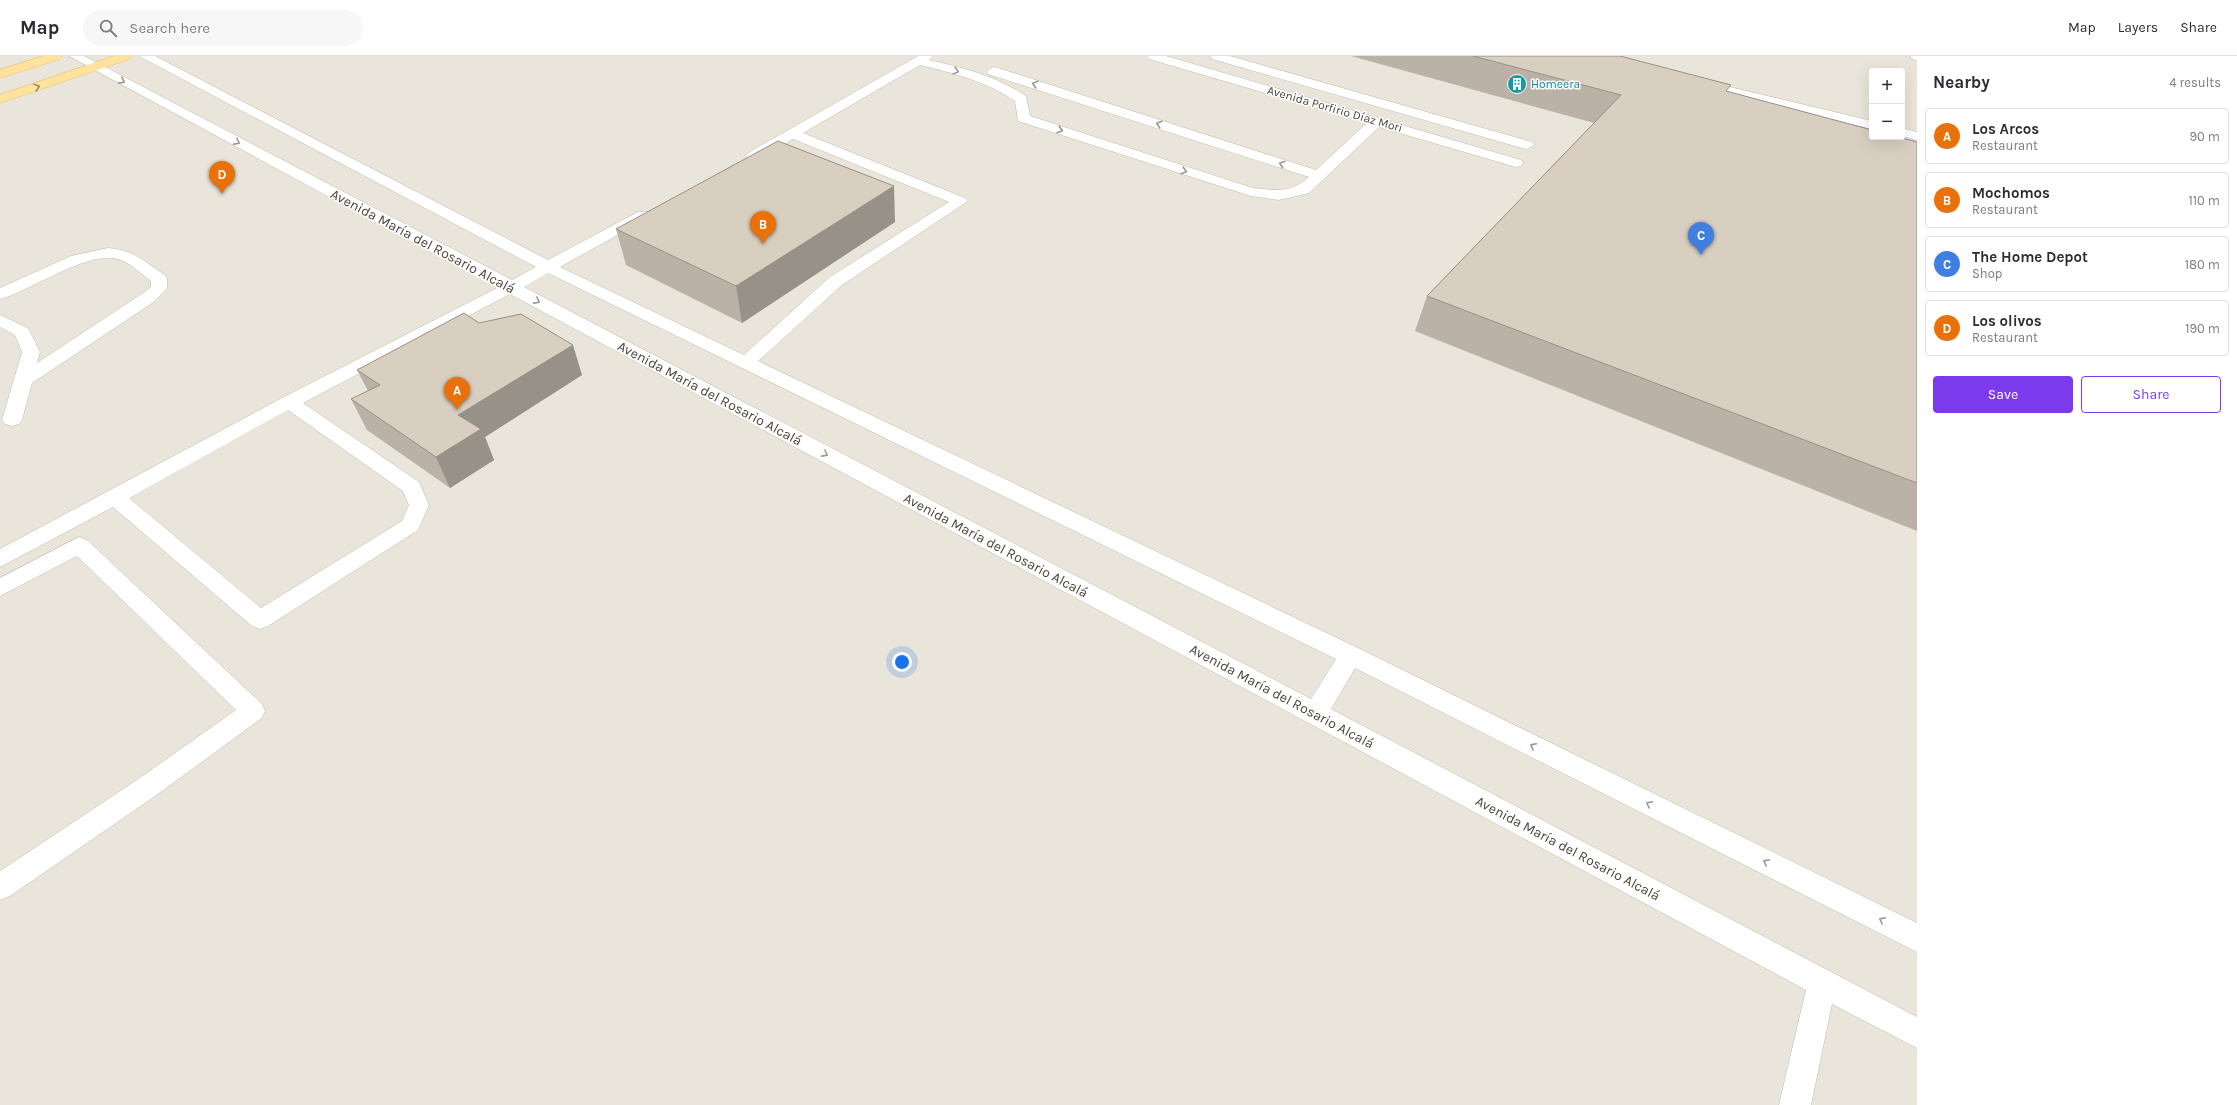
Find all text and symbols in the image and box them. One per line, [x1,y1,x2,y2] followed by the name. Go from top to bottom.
[83,10,363,46] search box
[20,17,59,39] text: Map
[97,17,119,39] icon: search
[129,19,210,37] text: Search here
[2068,19,2096,36] text: Map
[2118,19,2158,36] text: Layers
[2180,19,2217,36] text: Share
[953,66,960,75] one-way arrow
[1869,68,1905,140] map controls
[1869,68,1905,104] button: +
[1933,72,1990,92] text: Nearby
[1506,73,1528,95] building icon: Homeera
[2169,75,2221,90] text: 4 results
[118,76,125,84] one-way arrow
[1531,77,1580,91] place label: Homeera
[1032,80,1039,89] one-way arrow
[33,83,40,91] one-way arrow
[1266,83,1404,135] street label: Avenida Porfirio Díaz Mori
[1869,104,1905,140] button: −
[1155,120,1162,129] one-way arrow
[1972,120,2039,138] text: Los Arcos
[1057,125,1064,134] one-way arrow
[1943,129,1951,144] text: A
[2189,129,2220,144] text: 90 m
[232,137,240,145] one-way arrow
[1972,138,2038,153] text: Restaurant
[1279,160,1286,169] one-way arrow
[209,161,235,194] pin: D
[1180,166,1187,174] one-way arrow
[1972,184,2050,202] text: Mochomos
[328,185,518,297] street label: Avenida María del Rosario Alcalá
[1943,193,1951,208] text: B
[2188,193,2220,208] text: 110 m
[1972,202,2038,217] text: Restaurant
[750,211,776,244] pin: B
[1688,222,1714,255] pin: C
[1972,248,2088,266] text: The Home Depot
[1943,257,1951,272] text: C
[2185,257,2220,272] text: 180 m
[1972,266,2002,281] text: Shop
[533,297,540,304] one-way arrow
[1972,312,2042,330] text: Los olivos
[1943,321,1951,336] text: D
[2185,321,2220,336] text: 190 m
[1972,330,2038,345] text: Restaurant
[615,337,805,449] street label: Avenida María del Rosario Alcalá
[1933,376,2073,413] button: Save
[2081,376,2221,413] button: Share
[444,377,470,410] pin: A
[821,449,828,457] one-way arrow
[901,489,1091,601] street label: Avenida María del Rosario Alcalá
[1187,640,1377,752] street label: Avenida María del Rosario Alcalá
[892,652,912,672] your location
[1530,743,1537,751] one-way arrow
[1473,792,1663,904] street label: Avenida María del Rosario Alcalá
[1646,801,1654,809] one-way arrow
[1763,860,1770,867] one-way arrow
[1879,918,1886,925] one-way arrow

